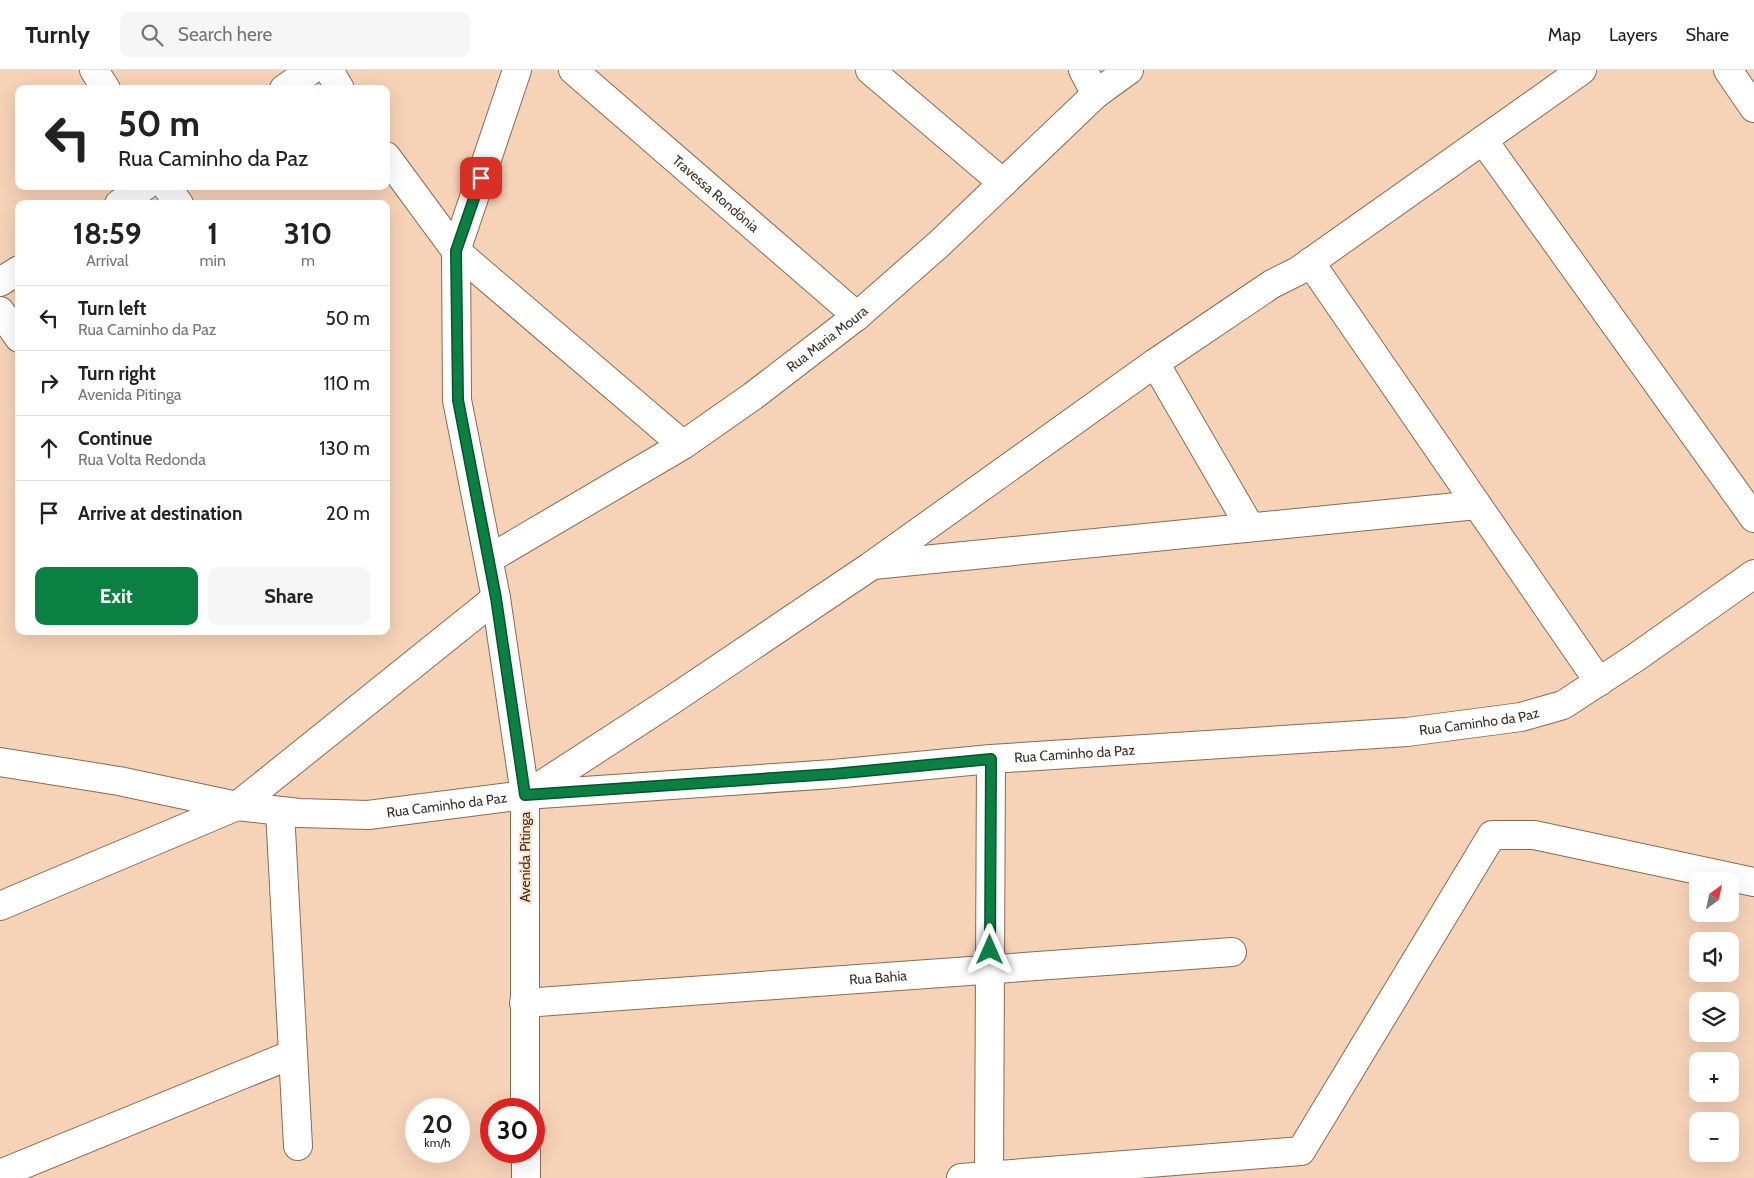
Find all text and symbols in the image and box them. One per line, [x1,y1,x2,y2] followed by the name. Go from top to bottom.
[120,12,470,57] search box
[25,20,90,49] text: Turnly
[138,21,166,49] icon: search
[178,23,272,46] text: Search here
[1548,24,1581,46] text: Map
[1609,24,1658,46] text: Layers
[1686,24,1729,46] text: Share
[118,102,200,145] text: 50 m
[35,105,100,170] icon: left
[118,145,308,172] text: Rua Caminho da Paz
[669,151,763,236] street label: Travessa Rondônia
[460,157,502,199] pin
[467,164,495,192] icon: arrive
[73,215,142,252] text: 18:59
[207,215,218,252] text: 1
[284,215,332,252] text: 310
[86,251,129,270] text: Arrival
[200,251,226,270] text: min
[301,251,315,270] text: m
[78,297,146,320] text: Turn left
[783,302,872,376] street label: Rua Maria Moura
[35,304,63,332] icon: left
[326,307,370,330] text: 50 m
[78,320,216,339] text: Rua Caminho da Paz
[78,362,156,385] text: Turn right
[35,369,63,397] icon: right
[323,372,370,395] text: 110 m
[78,385,182,404] text: Avenida Pitinga
[78,427,152,450] text: Continue
[35,434,63,462] icon: ahead
[319,437,370,460] text: 130 m
[78,450,206,469] text: Rua Volta Redonda
[35,499,63,527] icon: arrive
[78,502,242,525] text: Arrive at destination
[326,502,370,525] text: 20 m
[35,567,198,625] button: Exit
[208,567,370,625] button: Share
[1418,703,1542,739] street label: Rua Caminho da Paz
[1014,741,1136,766] street label: Rua Caminho da Paz
[386,788,508,822] street label: Rua Caminho da Paz
[516,811,534,902] street label: Avenida Pitinga
[1689,872,1739,922] north arrow
[1689,872,1739,1162] map controls
[963,923,1015,975] position arrow
[1689,932,1739,982] button: sound
[849,966,908,989] street label: Rua Bahia
[1689,992,1739,1042] button: layers
[1689,1052,1739,1102] button: +
[480,1098,545,1163] speed limit sign: 30
[422,1109,453,1139] text: 20
[1689,1112,1739,1162] button: −
[424,1135,451,1150] text: km/h

